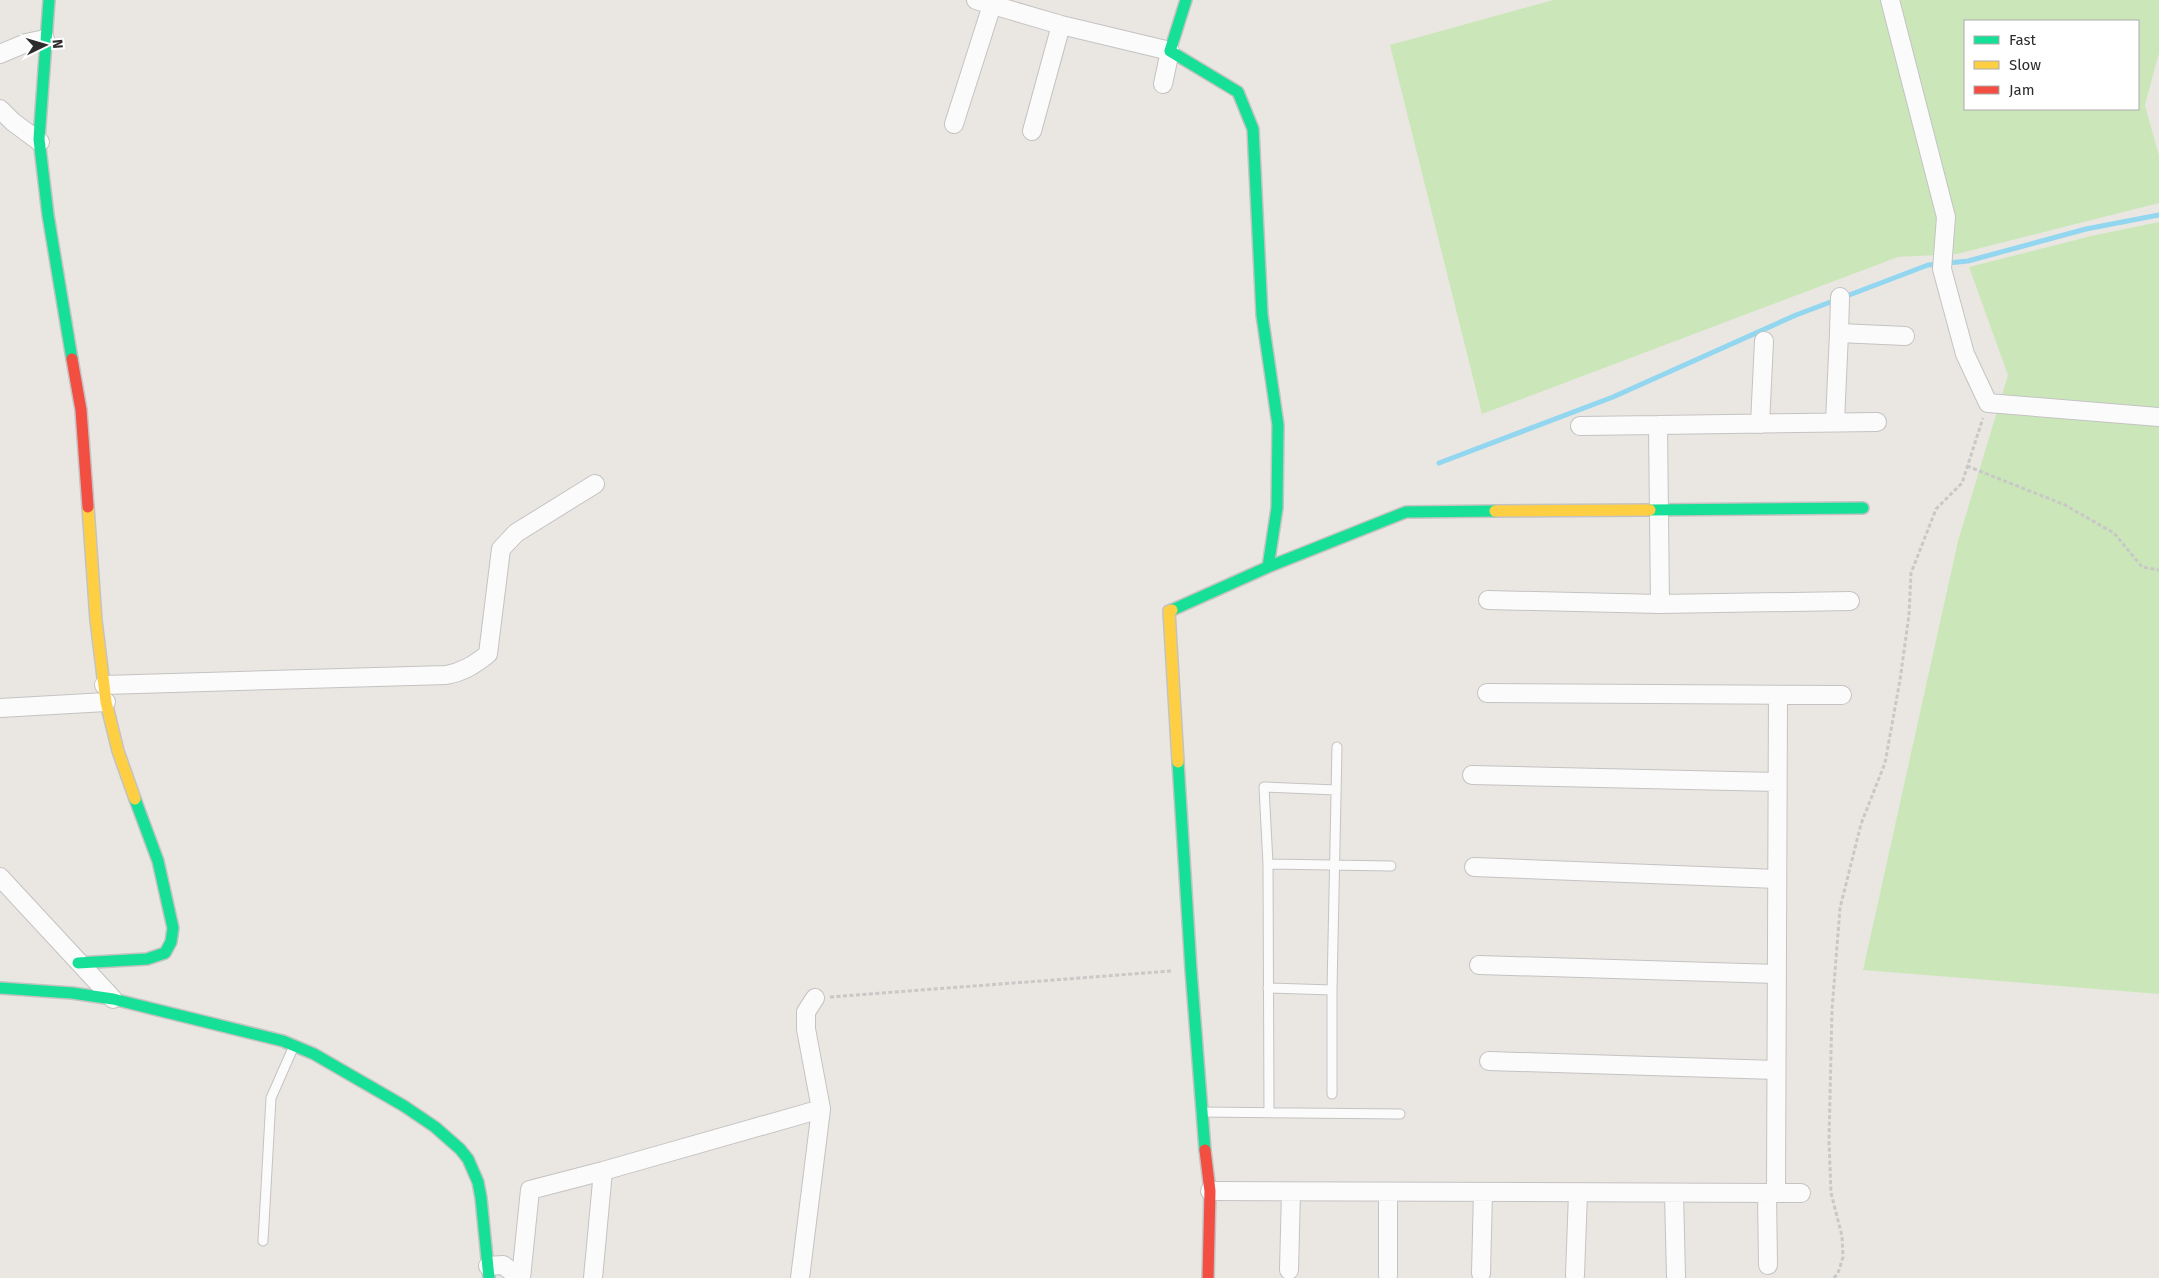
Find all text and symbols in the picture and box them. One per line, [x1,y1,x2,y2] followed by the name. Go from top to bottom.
[20,20,70,70] north arrow
[1964,20,2139,110] legend
[2009,31,2036,49] text: Fast
[49,39,66,49] text: N
[2009,56,2041,74] text: Slow
[2009,81,2035,99] text: Jam

